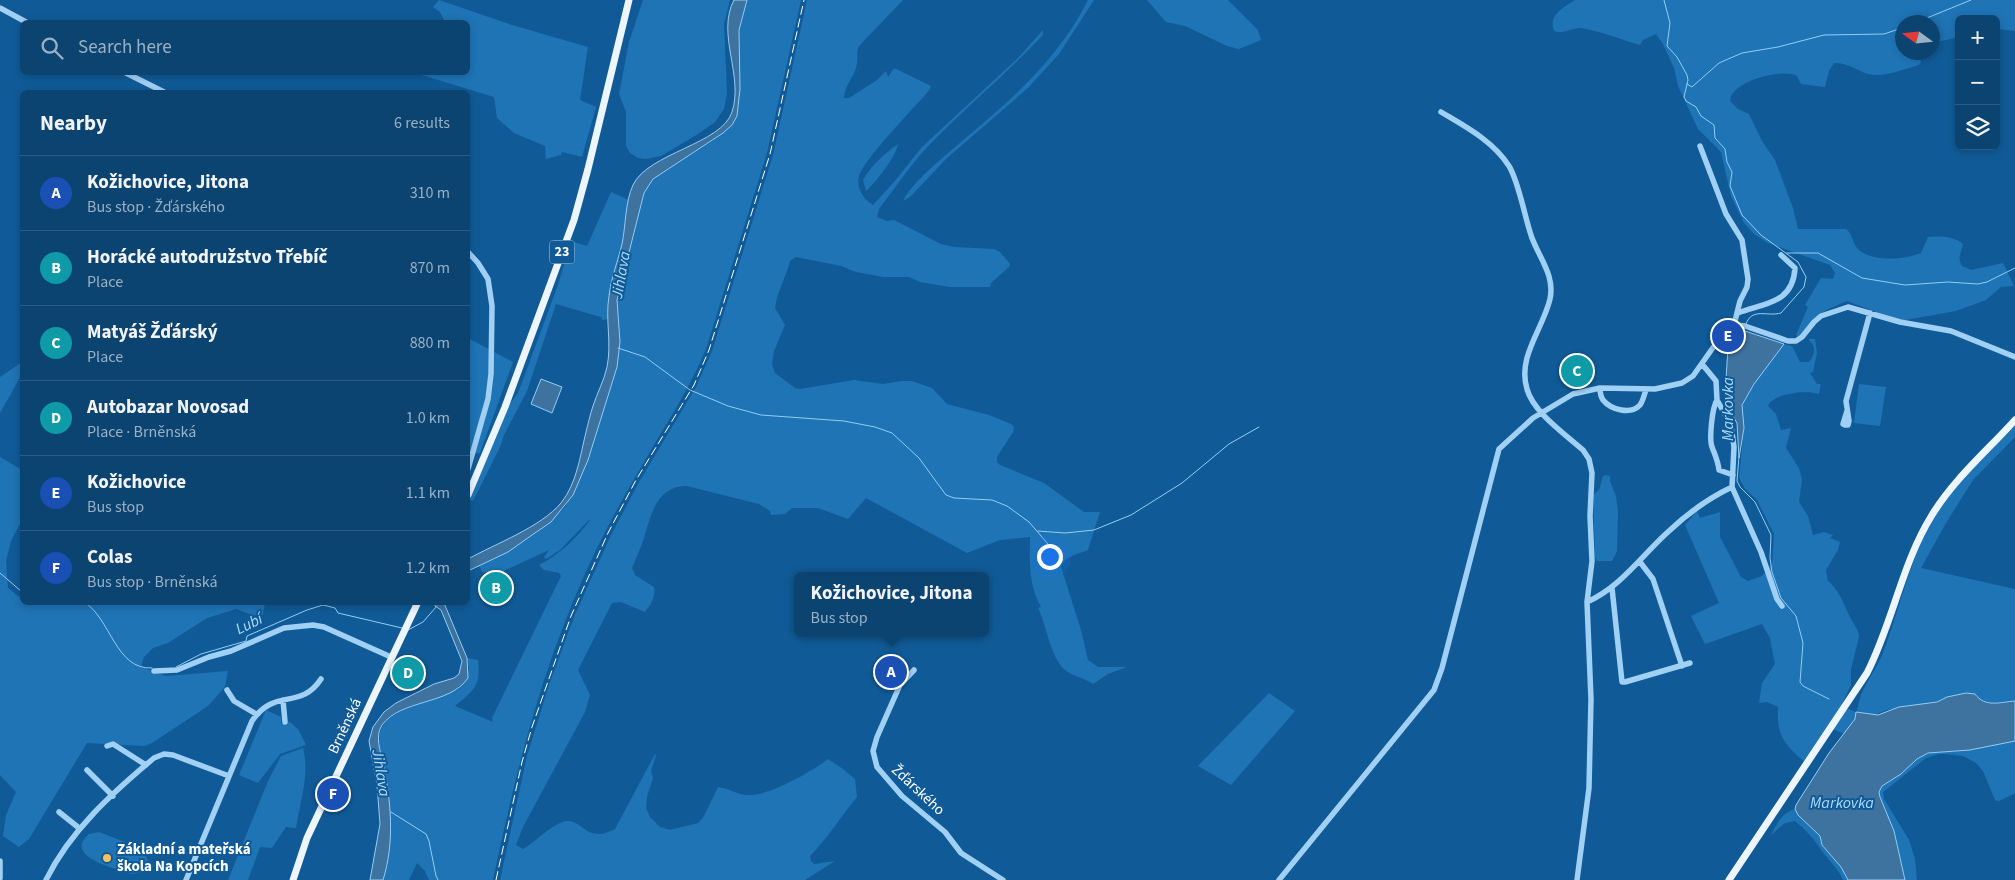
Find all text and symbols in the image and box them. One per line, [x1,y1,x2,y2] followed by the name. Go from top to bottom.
[1895,15,1940,60] north arrow
[1955,15,2000,150] map controls
[1955,15,2000,60] button: +
[20,20,470,75] search box
[38,34,66,62] icon: search
[78,34,172,61] text: Search here
[1955,60,2000,105] button: −
[1955,105,2000,150] button: layers
[40,108,107,138] text: Nearby
[394,112,450,134] text: 6 results
[87,169,249,196] text: Kožichovice, Jitona
[51,182,61,204] text: A
[410,182,450,204] text: 310 m
[87,196,225,218] text: Bus stop · Žďárského
[550,240,574,264] road number: 23
[87,244,328,271] text: Horácké autodružstvo Třebíč
[606,249,636,301] water label: Jihlava
[51,257,61,279] text: B
[410,257,450,279] text: 870 m
[87,271,123,293] text: Place
[1712,317,1744,355] pin: E
[87,319,218,346] text: Matyáš Žďárský
[51,332,61,354] text: C
[410,332,450,354] text: 880 m
[87,346,123,368] text: Place
[1561,352,1593,390] pin: C
[1717,377,1739,441] water label: Markovka
[87,394,249,421] text: Autobazar Novosad
[51,407,61,429] text: D
[406,407,450,429] text: 1.0 km
[87,421,196,443] text: Place · Brněnská
[87,469,186,496] text: Kožichovice
[52,482,60,504] text: E
[406,482,450,504] text: 1.1 km
[87,496,144,518] text: Bus stop
[87,544,132,571] text: Colas
[1037,544,1063,570] your location
[52,557,60,579] text: F
[406,557,450,579] text: 1.2 km
[480,569,512,607] pin: B
[87,571,217,593] text: Bus stop · Brněnská
[794,572,989,637] popup
[811,580,972,607] text: Kožichovice, Jitona
[232,607,268,640] water label: Lubí
[811,607,868,629] text: Bus stop
[875,653,907,691] pin: A
[392,654,424,692] pin: D
[323,695,367,757] street label: Brněnská
[366,747,396,799] water label: Jihlava
[887,760,949,820] street label: Žďárského
[317,775,349,813] pin: F
[1810,792,1874,814] water label: Markovka
[117,839,251,877] place label: Základní a mateřská škola Na Kopcích
[101,852,113,864] marker: Základní a mateřská škola Na Kopcích

